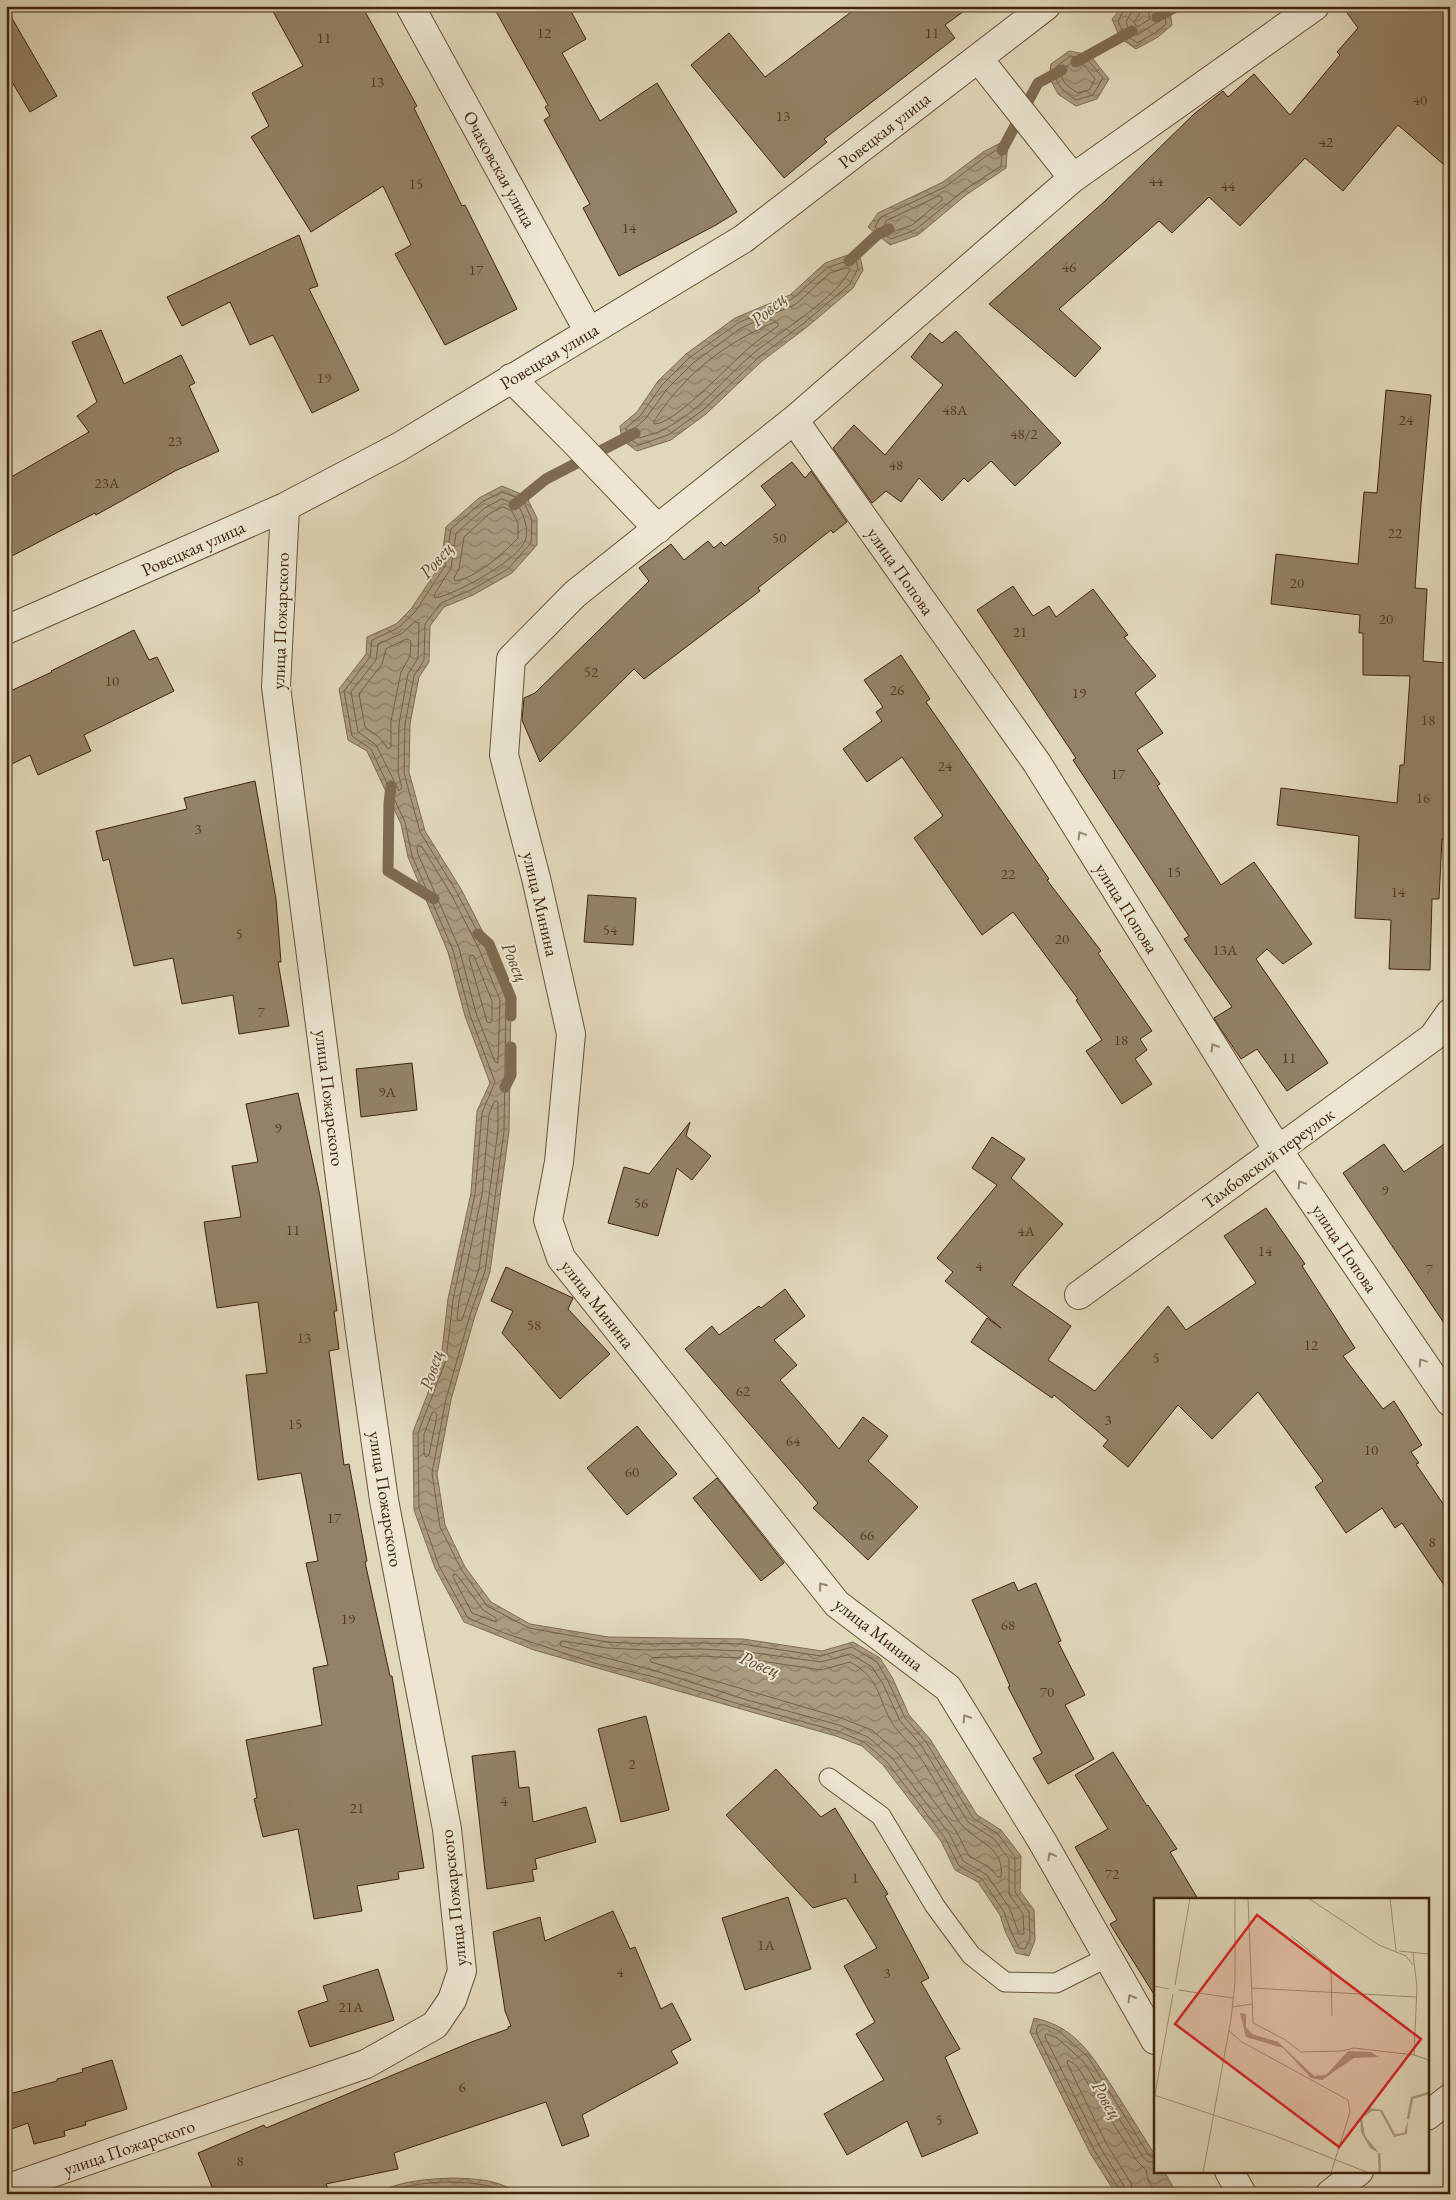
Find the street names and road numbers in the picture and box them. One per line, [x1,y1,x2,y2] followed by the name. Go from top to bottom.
[833,86,935,173] street label: Ровецкая улица
[458,107,542,232] street label: Очаковская улица
[495,317,603,394] street label: Ровецкая улица
[138,515,249,581] street label: Ровецкая улица
[862,523,940,620] street label: улица Попова
[266,552,294,690] street label: улица Пожарского
[518,849,564,959] street label: улица Минина
[1090,859,1164,958] street label: улица Попова
[310,1028,350,1168] street label: улица Пожарского
[1197,1102,1339,1214] street label: Тамбовский переулок
[1307,1199,1384,1297] street label: улица Попова
[556,1255,640,1354] street label: улица Минина
[364,1429,408,1569] street label: улица Пожарского
[830,1592,929,1676] street label: улица Минина
[434,1828,472,1968] street label: улица Пожарского
[60,2114,198,2180] street label: улица Пожарского

